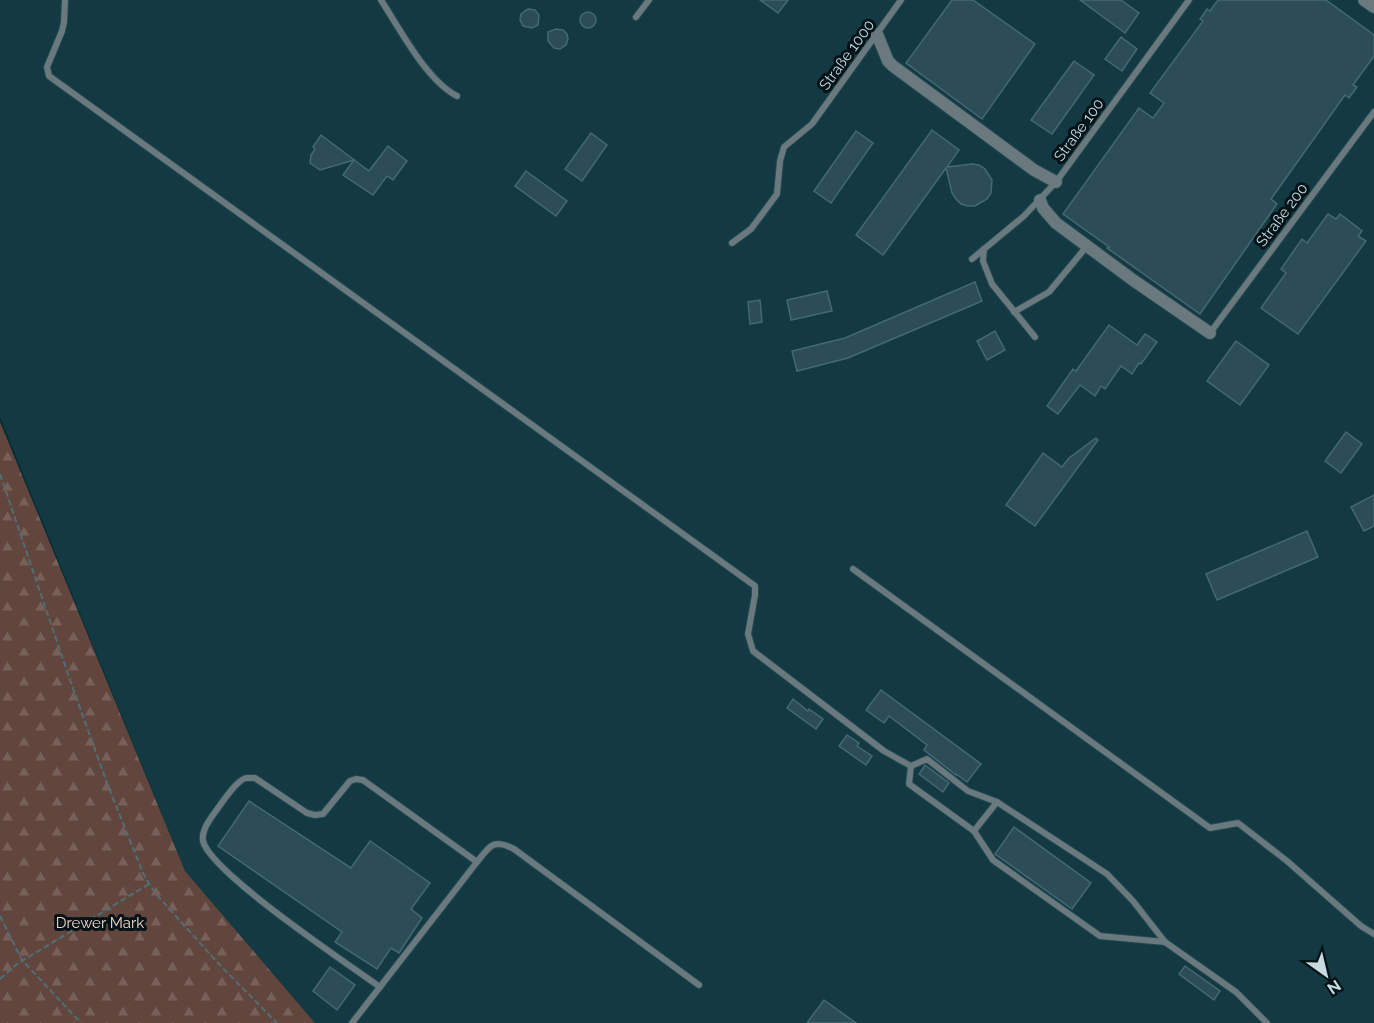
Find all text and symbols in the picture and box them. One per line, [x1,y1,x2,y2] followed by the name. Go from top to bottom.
[816,16,878,94] street label: Straße 1000
[1050,95,1108,165] street label: Straße 100
[1252,180,1312,250] street label: Straße 200
[56,914,144,932] park label: Drewer Mark
[1296,945,1356,1005] north arrow
[1324,976,1344,998] text: N

